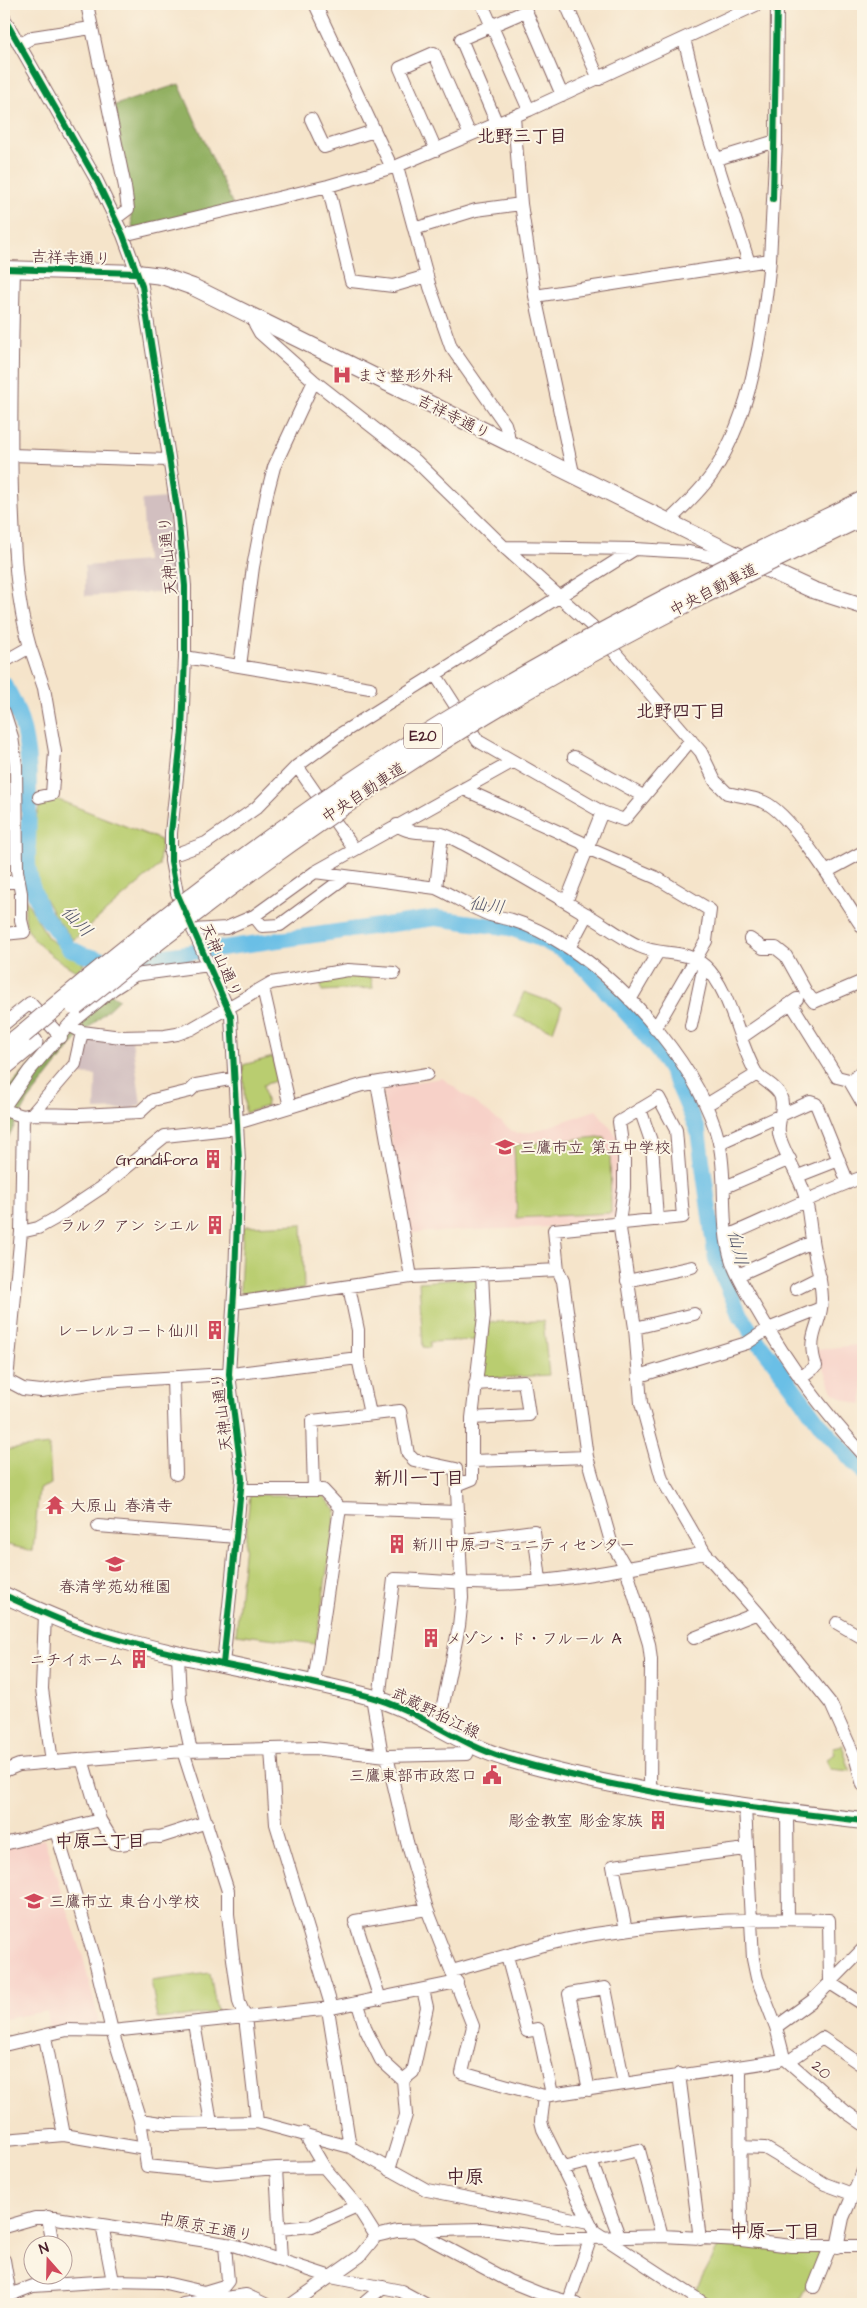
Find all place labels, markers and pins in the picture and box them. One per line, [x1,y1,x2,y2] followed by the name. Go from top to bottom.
[331,364,353,386] hospital icon: まさ整形外科
[357,365,453,387] place label: まさ整形外科
[494,1136,516,1158] school or university icon: 三鷹市立 第五中学校
[520,1137,670,1159] place label: 三鷹市立 第五中学校
[202,1148,224,1170] building icon: Grandifora
[116,1149,198,1171] place label: Grandifora
[204,1214,226,1236] building icon: ラルク アン シエル
[60,1215,200,1237] place label: ラルク アン シエル
[204,1319,226,1341] building icon: レーレルコート仙川
[57,1320,200,1342] place label: レーレルコート仙川
[44,1494,66,1516] temple icon: 大原山 春清寺
[70,1495,172,1517] place label: 大原山 春清寺
[386,1533,408,1555] building icon: 新川中原コミュニティセンター
[412,1534,635,1556] place label: 新川中原コミュニティセンター
[104,1553,126,1575] school or university icon: 春清学苑幼稚園
[59,1576,171,1598] place label: 春清学苑幼稚園
[420,1627,442,1649] building icon: メゾン・ド・フルール A
[446,1628,622,1650] place label: メゾン・ド・フルール A
[128,1648,150,1670] building icon: ニチイホーム
[30,1649,124,1671] place label: ニチイホーム
[481,1764,503,1786] public building icon: 三鷹東部市政窓口
[349,1765,477,1787] place label: 三鷹東部市政窓口
[647,1809,669,1831] building icon: 彫金教室 彫金家族
[509,1810,643,1832] place label: 彫金教室 彫金家族
[23,1890,45,1912] school or university icon: 三鷹市立 東台小学校
[49,1891,199,1913] place label: 三鷹市立 東台小学校

